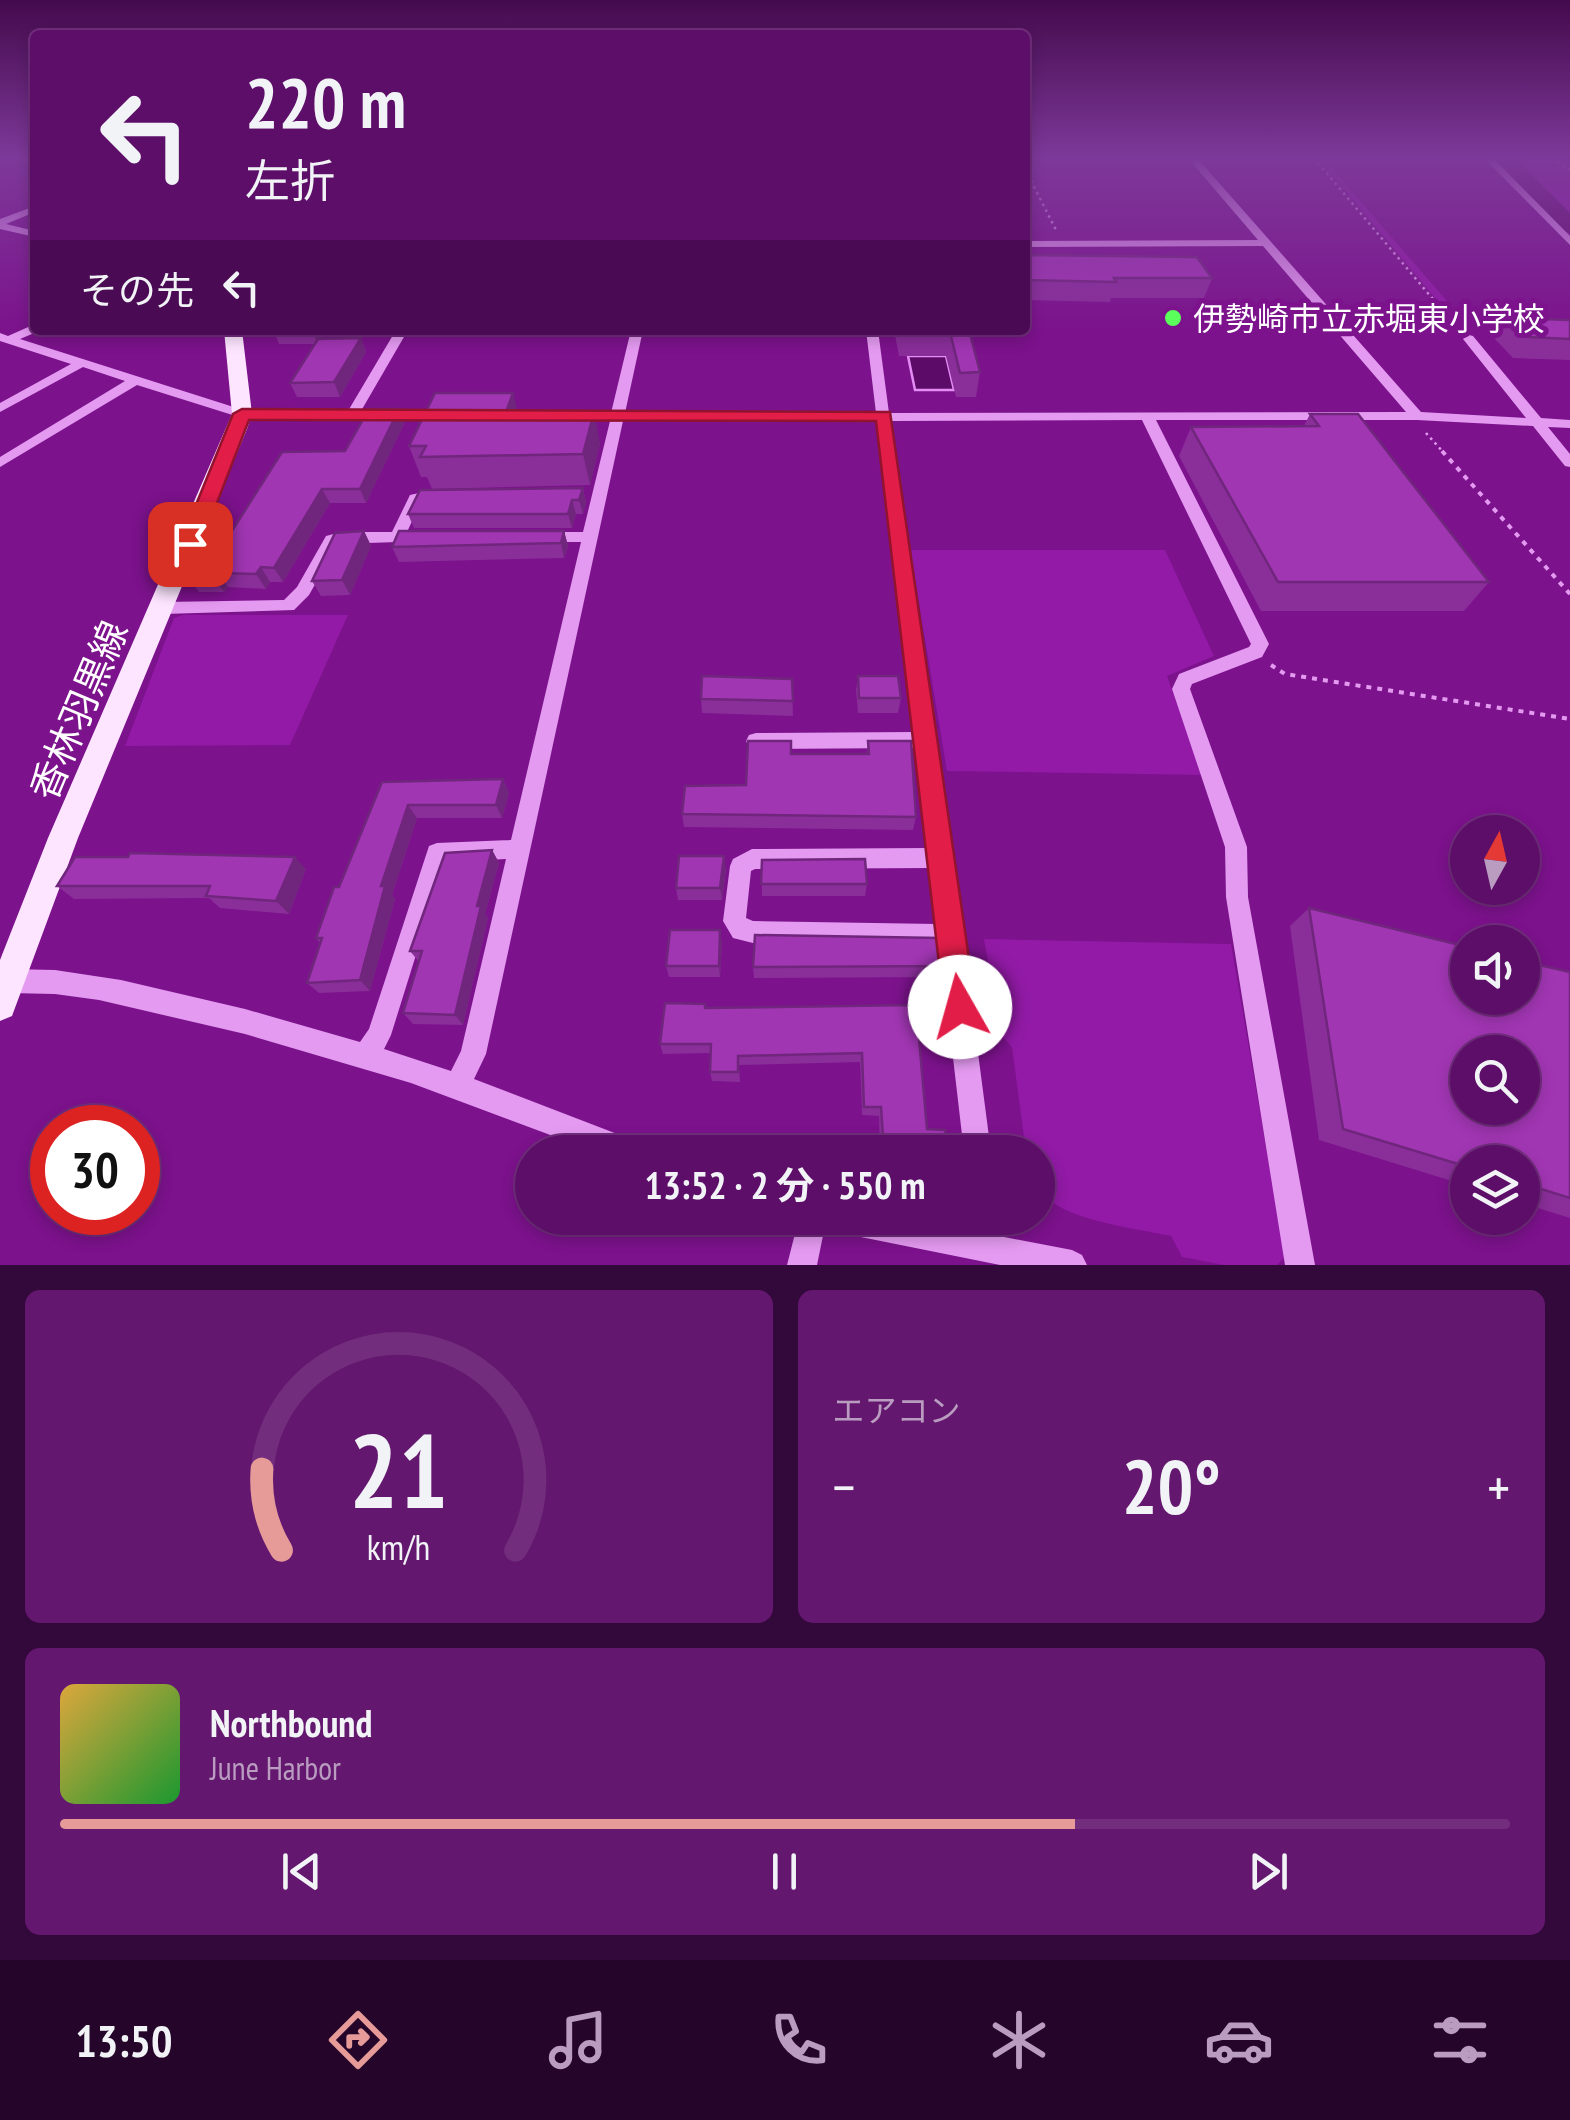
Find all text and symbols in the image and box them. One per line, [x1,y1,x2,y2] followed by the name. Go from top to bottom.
[245,57,406,147] text: 220 m
[80,70,210,200] icon: left
[245,151,335,209] text: 左折
[214,260,269,315] icon: left
[80,265,194,314] text: その先
[1193,297,1545,339] place label: 伊勢崎市立赤堀東小学校
[1162,307,1184,329] marker: 伊勢崎市立赤堀東小学校
[148,502,233,587] pin
[163,517,218,572] icon: arrive
[18,613,138,807] street label: 香林羽黒線
[1450,815,1540,905] north arrow
[1450,815,1540,1235] map controls
[1450,925,1540,1015] button: sound
[908,955,1012,1059] position arrow
[1450,1035,1540,1125] button: search
[30,1105,160,1235] speed limit sign: 30
[1450,1145,1540,1235] button: layers
[645,1160,925,1209] text: 13:52 · 2 分 · 550 m
[833,1389,961,1431] text: エアコン
[349,1402,448,1537] text: 21
[1122,1438,1221,1535] text: 20°
[833,1451,855,1522] text: −
[1487,1451,1510,1522] text: +
[367,1524,430,1570] text: km/h
[210,1698,372,1747] text: Northbound
[210,1747,341,1789] text: June Harbor
[274,1844,329,1899] icon: previous
[757,1844,812,1899] icon: pause
[1241,1844,1296,1899] icon: next
[323,2005,393,2075] icon: directions
[543,2005,613,2075] icon: music
[764,2005,834,2075] icon: phone
[984,2005,1054,2075] icon: climate
[1204,2005,1274,2075] icon: car
[1425,2005,1495,2075] icon: filters
[75,2011,173,2069] text: 13:50

